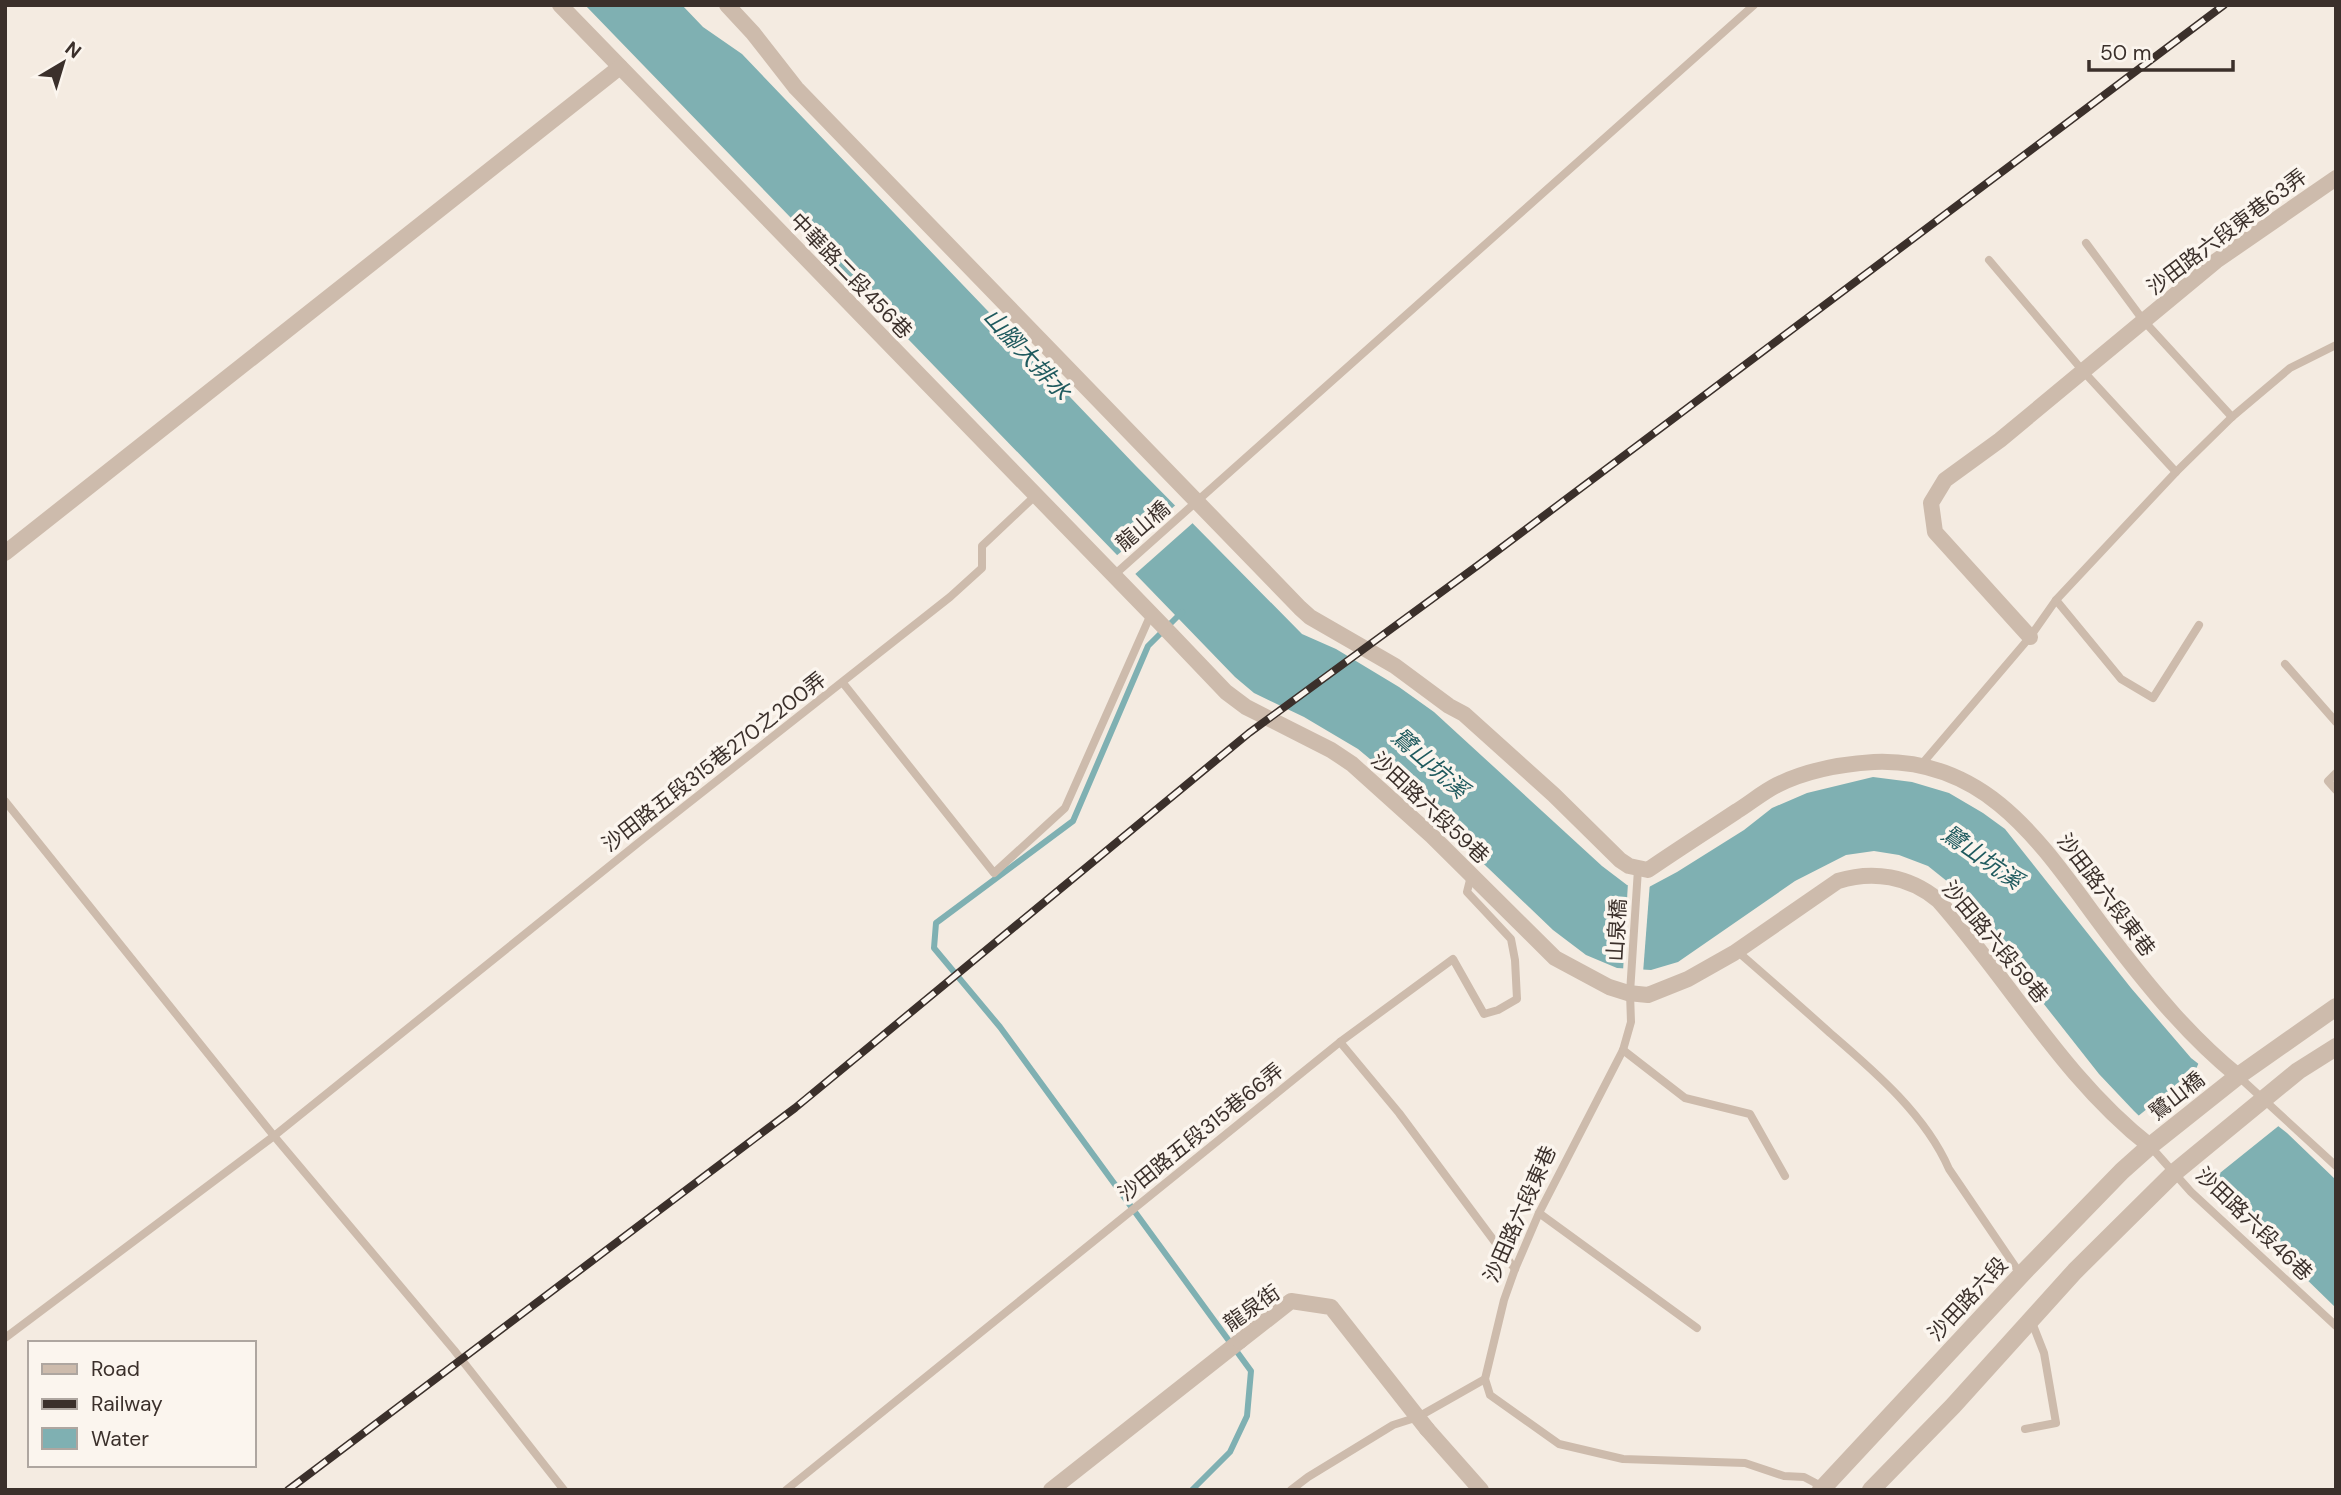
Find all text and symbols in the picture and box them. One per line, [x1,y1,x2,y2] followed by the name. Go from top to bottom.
[28,28,98,98] north arrow
[2089,28,2232,72] scale bar
[60,36,86,64] text: N
[2100,39,2151,67] text: 50 m
[2141,163,2313,301] street label: 沙田路六段東巷63弄
[784,207,918,345] street label: 中華路二段456巷
[977,302,1078,407] water label: 山腳大排水
[1110,495,1176,557] street label: 龍山橋
[596,666,832,858] street label: 沙田路五段315巷270之200弄
[1385,722,1477,806] water label: 鷺山坑溪
[1365,746,1495,870] street label: 沙田路六段59巷
[1936,818,2031,897] water label: 鷺山坑溪
[2051,828,2161,962] street label: 沙田路六段東巷
[1936,875,2054,1009] street label: 沙田路六段59巷
[1601,898,1633,962] street label: 山泉橋
[1113,1057,1289,1207] street label: 沙田路五段315巷66弄
[2144,1066,2210,1126] street label: 鷺山橋
[1477,1141,1563,1287] street label: 沙田路六段東巷
[2190,1161,2318,1287] street label: 沙田路六段46巷
[1922,1251,2014,1347] street label: 沙田路六段
[1218,1278,1286,1338] street label: 龍泉街
[28,1341,256,1467] legend
[91,1355,140,1383] text: Road
[91,1390,163,1418] text: Railway
[91,1425,149,1453] text: Water

